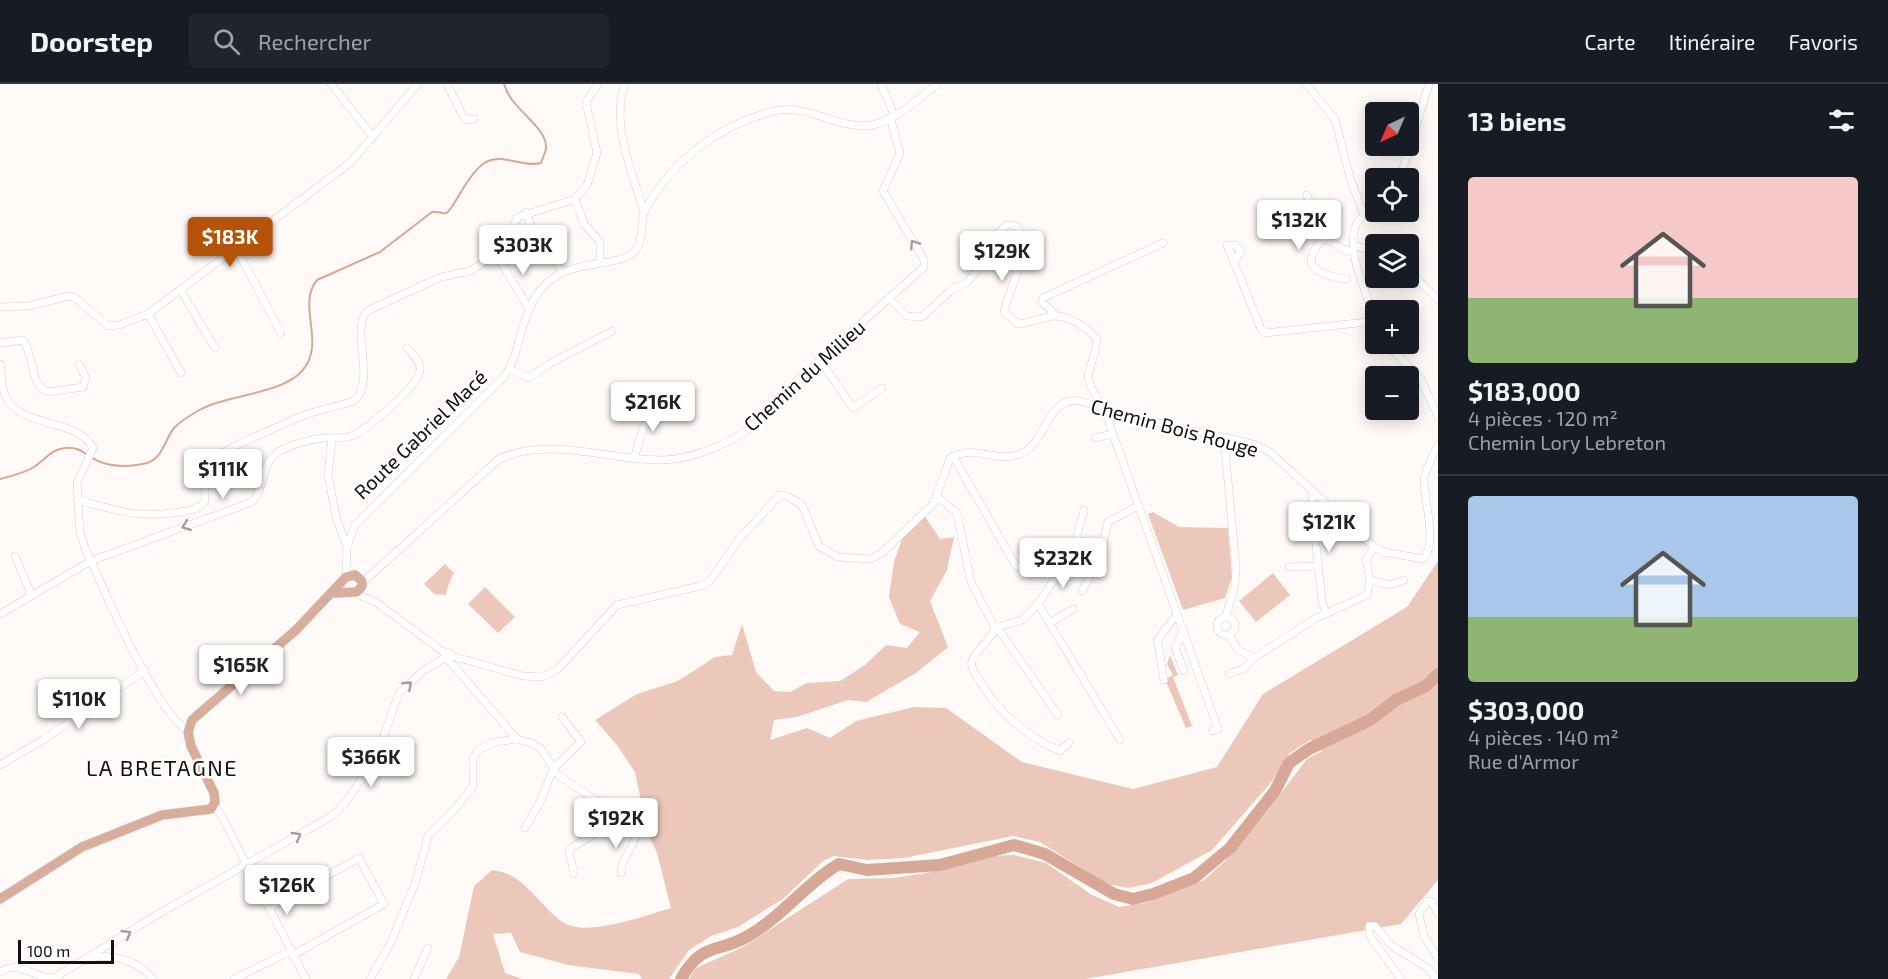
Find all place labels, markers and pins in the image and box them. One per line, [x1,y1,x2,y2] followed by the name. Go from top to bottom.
[1257,200,1341,251] pin: $132K
[188,217,272,268] pin: $183K
[481,225,565,276] pin: $303K
[960,231,1044,282] pin: $129K
[611,382,695,433] pin: $216K
[181,449,265,500] pin: $111K
[1287,502,1371,553] pin: $121K
[1021,538,1105,589] pin: $232K
[199,645,283,696] pin: $165K
[37,679,121,730] pin: $110K
[329,737,413,788] pin: $366K
[574,798,658,849] pin: $192K
[245,865,329,916] pin: $126K

